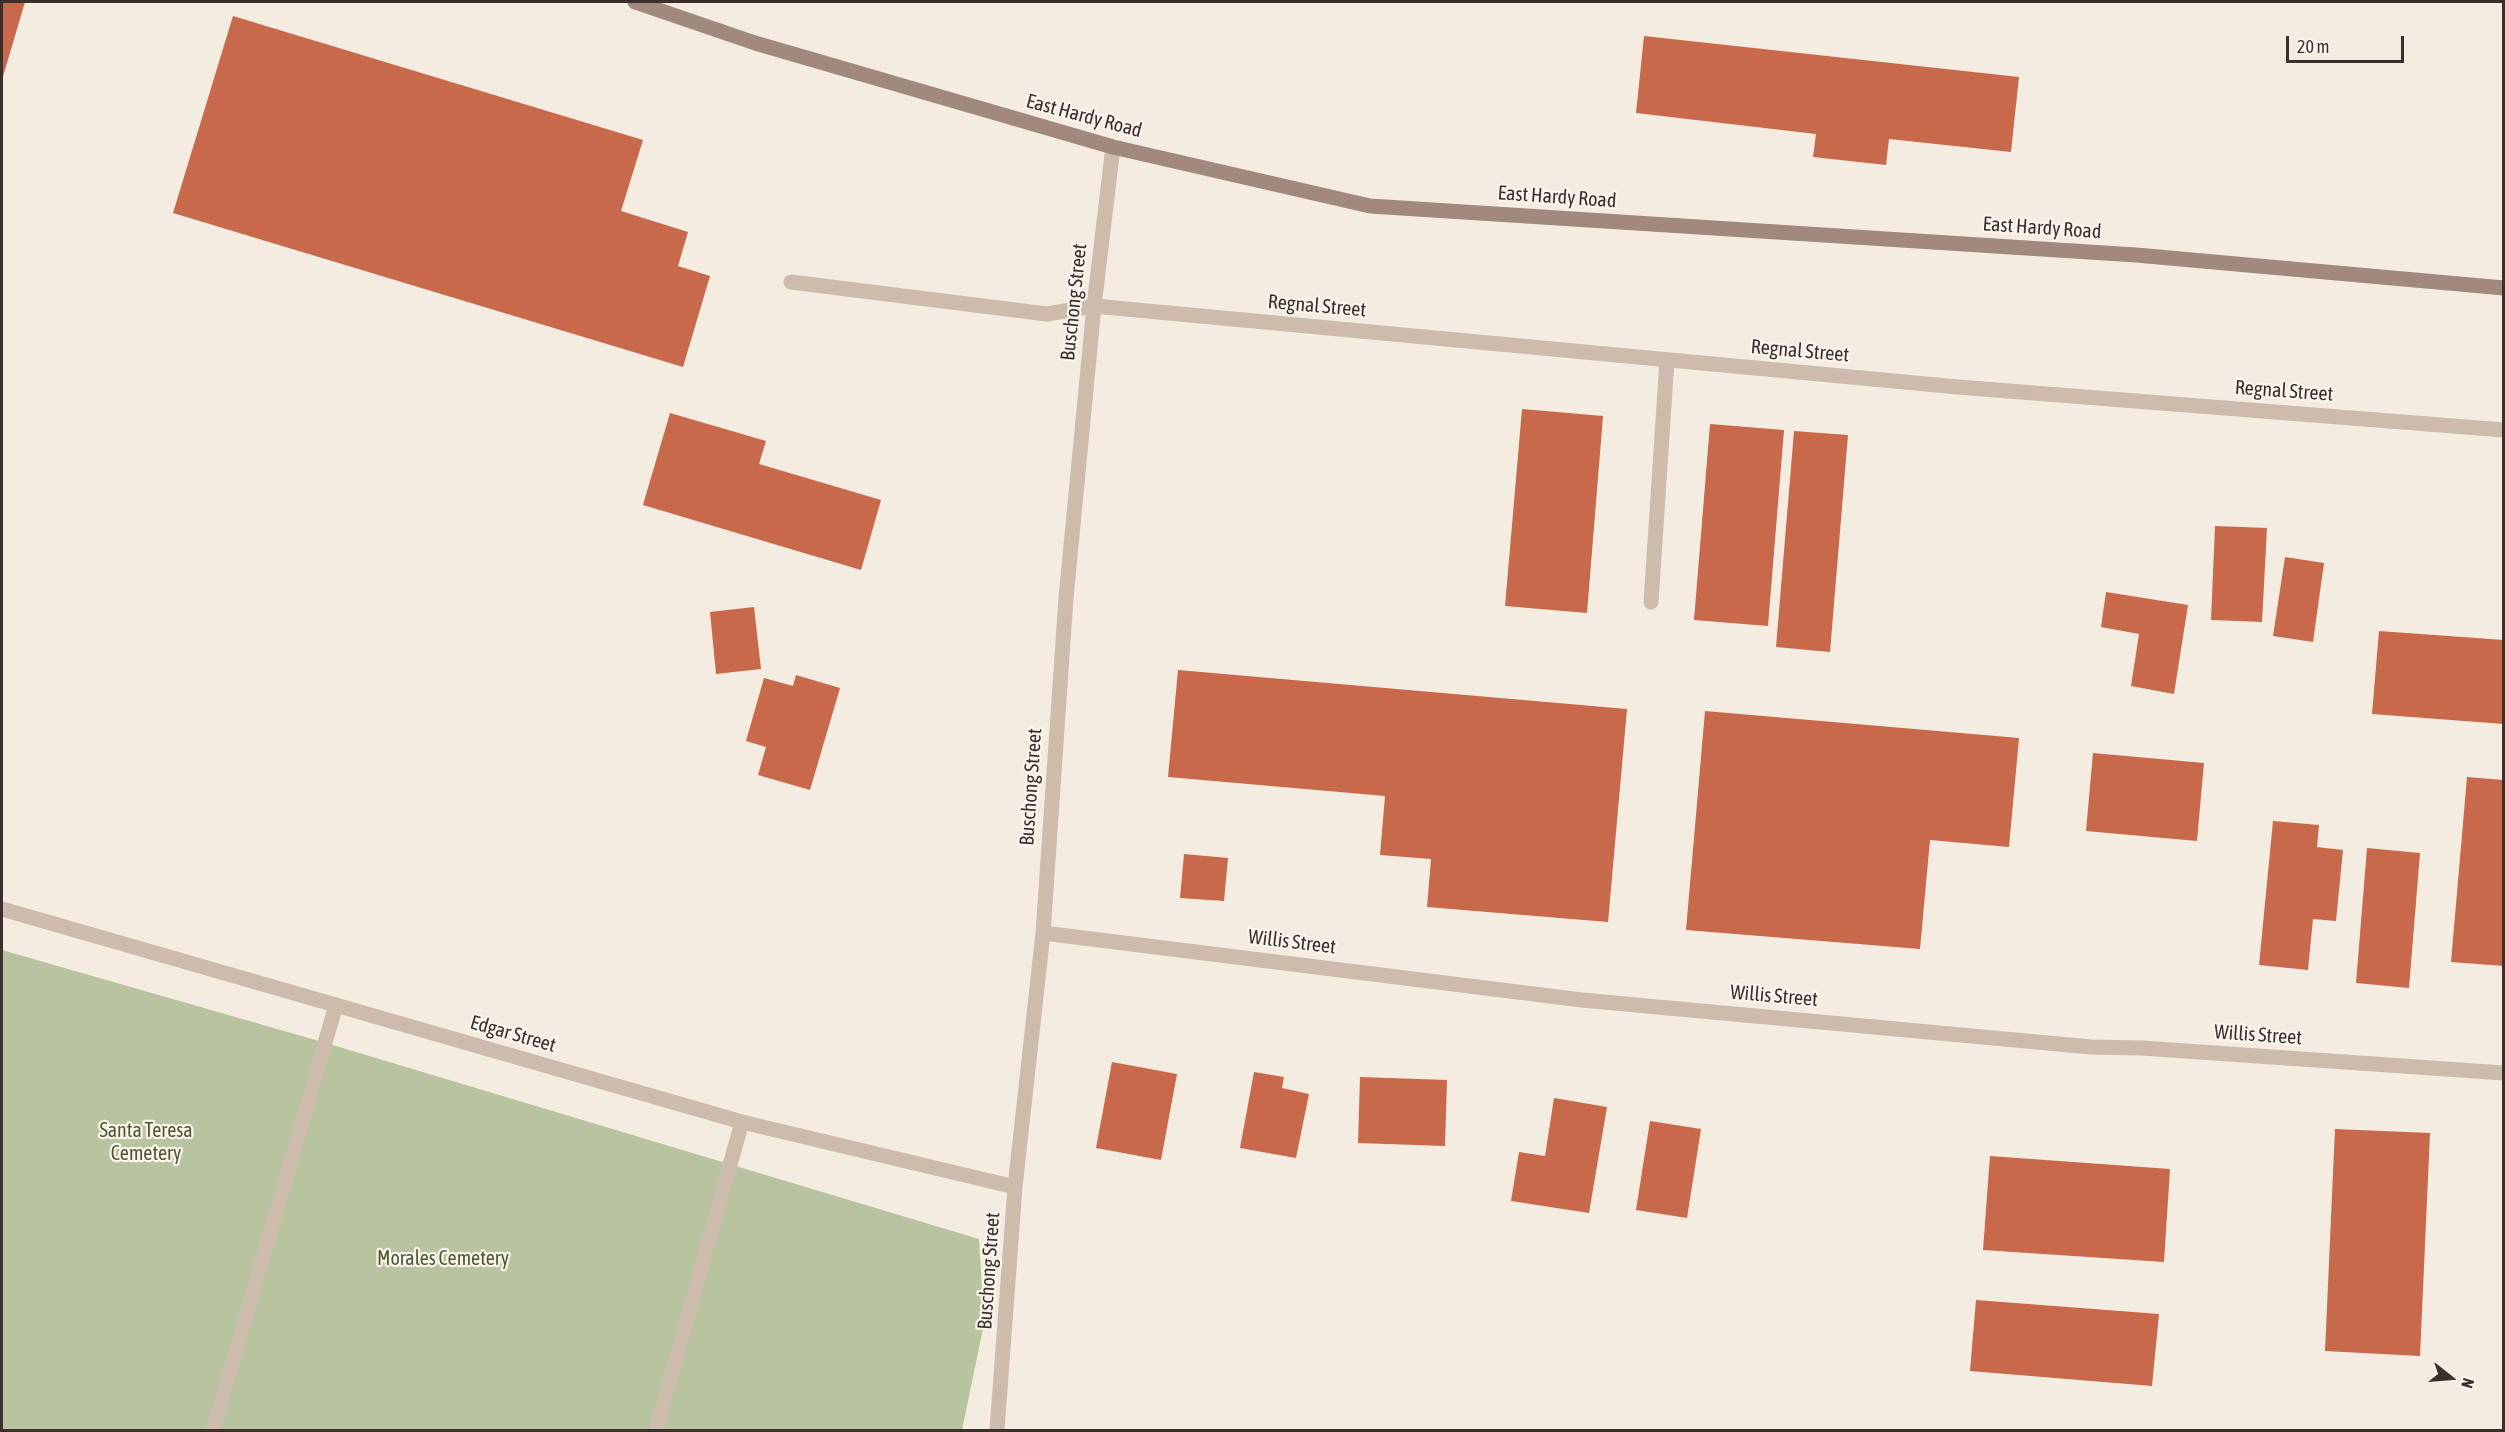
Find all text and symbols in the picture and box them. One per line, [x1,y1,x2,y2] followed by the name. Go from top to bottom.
[2289,24,2408,62] scale bar
[2297,36,2329,57] text: 20 m
[1023,89,1145,143] street label: East Hardy Road
[1497,181,1617,213] street label: East Hardy Road
[1982,212,2102,244] street label: East Hardy Road
[1056,242,1092,362] street label: Buschong Street
[1267,290,1367,322] street label: Regnal Street
[1750,335,1850,367] street label: Regnal Street
[2234,376,2334,406] street label: Regnal Street
[1015,727,1047,847] street label: Buschong Street
[1247,925,1337,959] street label: Willis Street
[1729,980,1819,1012] street label: Willis Street
[467,1010,559,1058] street label: Edgar Street
[2213,1020,2303,1050] street label: Willis Street
[99,1119,193,1166] park label: Santa Teresa Cemetery
[973,1211,1005,1331] street label: Buschong Street
[377,1247,509,1271] park label: Morales Cemetery
[2421,1348,2481,1408] north arrow
[2458,1376,2478,1390] text: N

